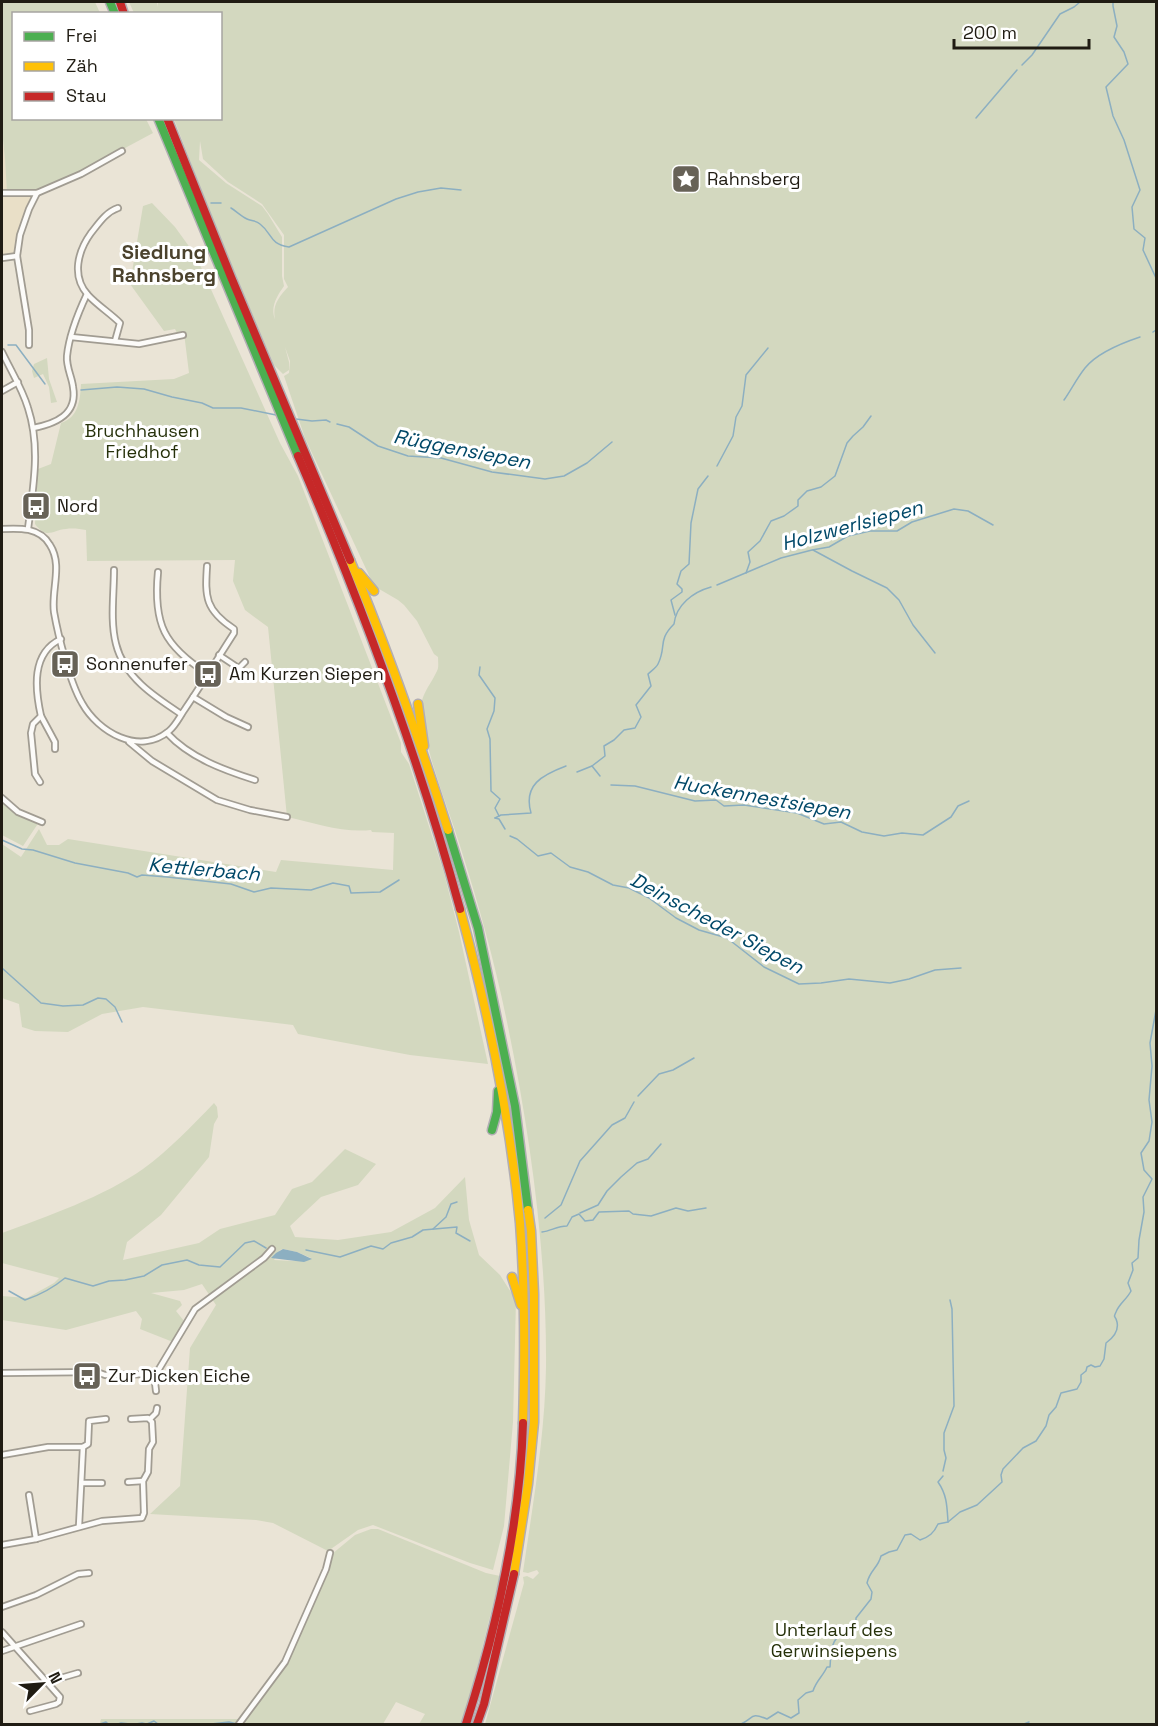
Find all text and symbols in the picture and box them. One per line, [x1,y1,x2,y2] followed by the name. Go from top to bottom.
[12,12,222,120] legend
[954,12,1089,50] scale bar
[963,21,1017,44] text: 200 m
[66,24,97,47] text: Frei
[66,54,98,77] text: Zäh
[66,84,106,107] text: Stau
[670,163,702,195] place icon: Rahnsberg
[707,167,801,190] place label: Rahnsberg
[112,239,216,288] district label: Siedlung Rahnsberg
[85,419,199,463] park label: Bruchhausen Friedhof
[391,423,533,475] water label: Rüggensiepen
[20,490,52,522] bus stop icon: Nord
[779,493,926,556] water label: Holzwerlsiepen
[57,494,98,517] place label: Nord
[49,648,81,680] bus stop icon: Sonnenufer
[86,652,188,675] place label: Sonnenufer
[192,658,224,690] bus stop icon: Am Kurzen Siepen
[229,662,384,685] place label: Am Kurzen Siepen
[671,769,853,826] water label: Huckennestsiepen
[147,851,262,887] water label: Kettlerbach
[626,866,809,980] water label: Deinscheder Siepen
[71,1360,103,1392] bus stop icon: Zur Dicken Eiche
[108,1364,250,1387] place label: Zur Dicken Eiche
[771,1618,897,1662] park label: Unterlauf des Gerwinsiepens
[12,1654,72,1714] north arrow
[43,1669,67,1687] text: N

